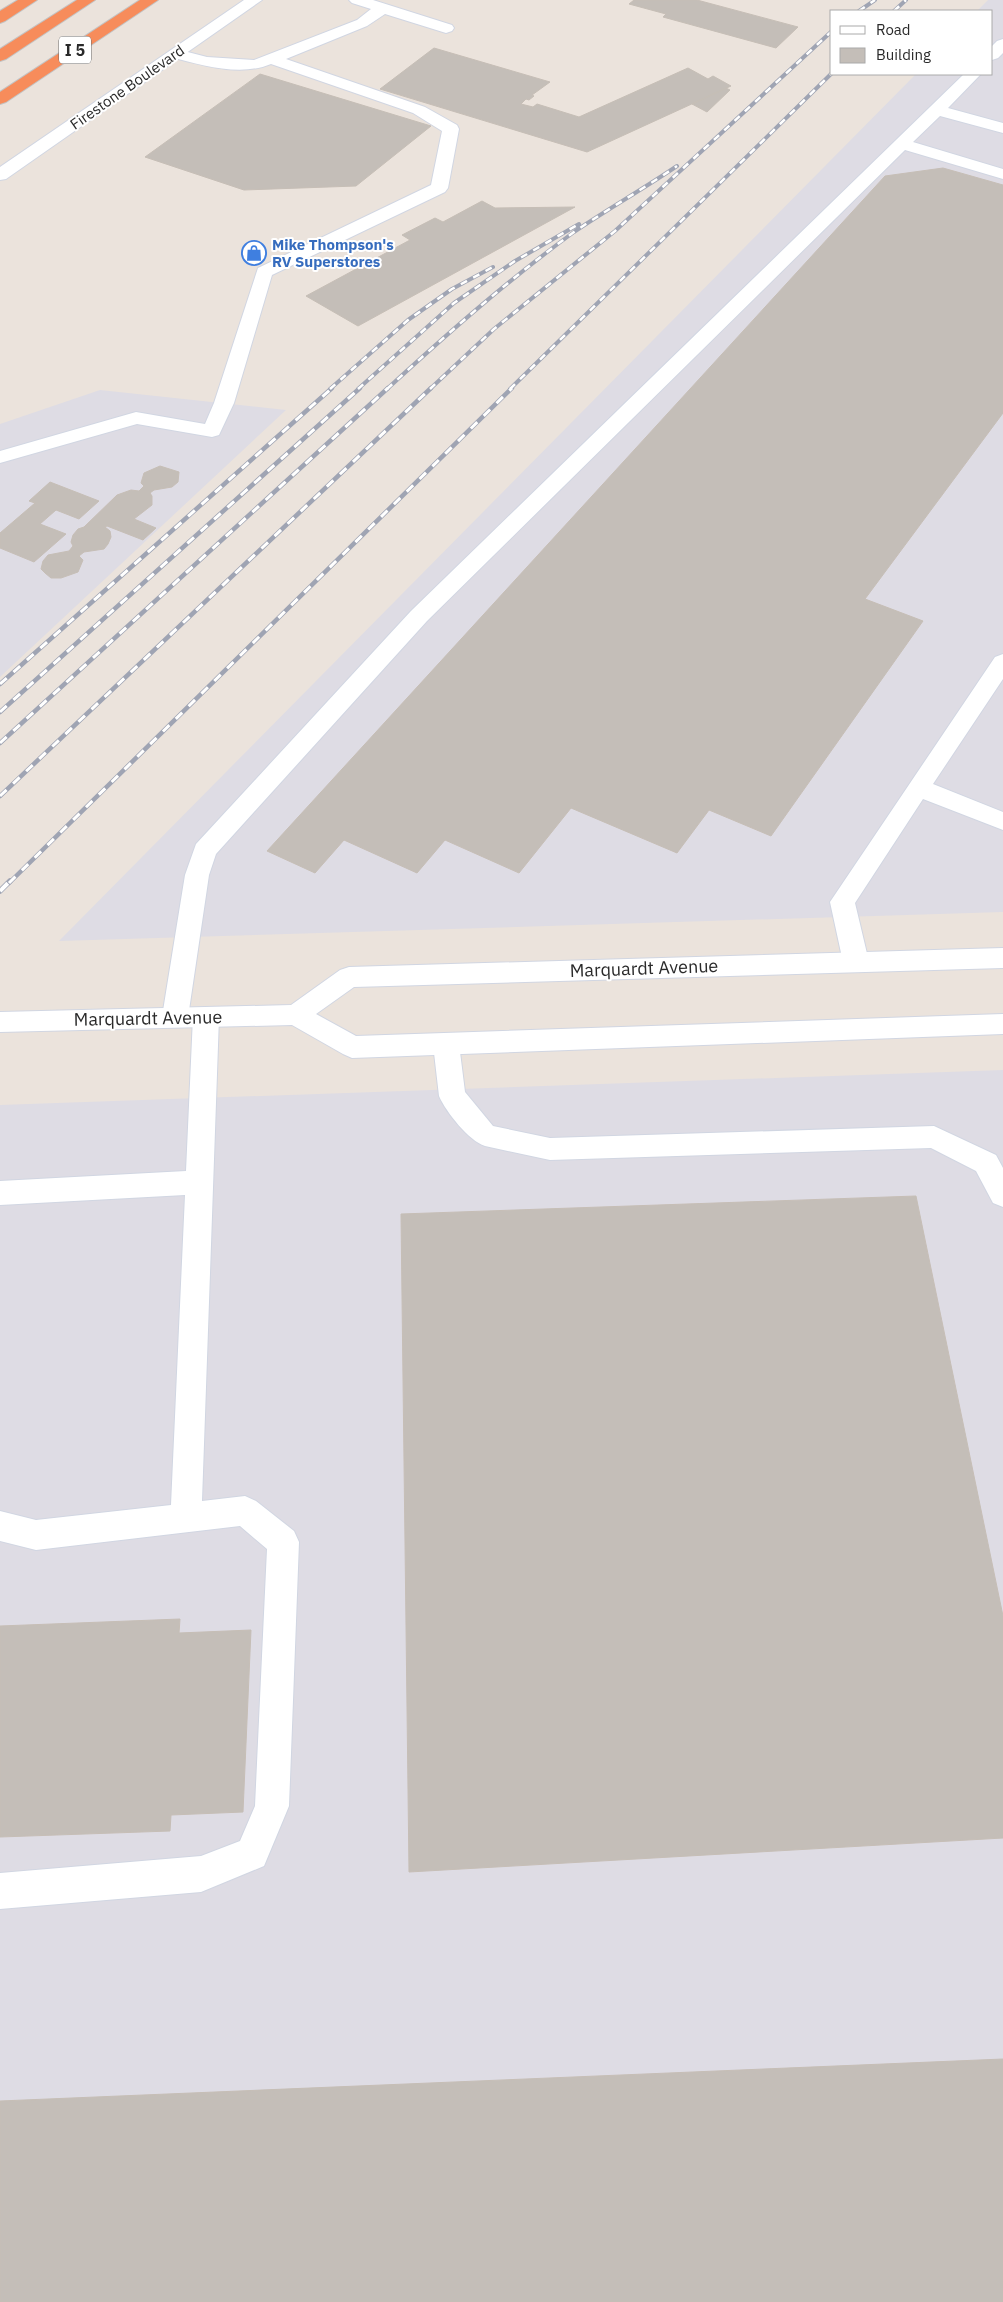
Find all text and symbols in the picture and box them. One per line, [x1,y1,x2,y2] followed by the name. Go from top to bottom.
[830,10,993,75] legend
[876,20,911,39] text: Road
[59,36,91,64] road number: I 5
[66,40,188,134] street label: Firestone Boulevard
[876,45,931,64] text: Building
[272,235,394,271] place label: Mike Thompson's RV Superstores
[241,240,267,266] shop icon: Mike Thompson's RV Superstores
[569,954,719,982] street label: Marquardt Avenue
[74,1005,223,1031] street label: Marquardt Avenue

